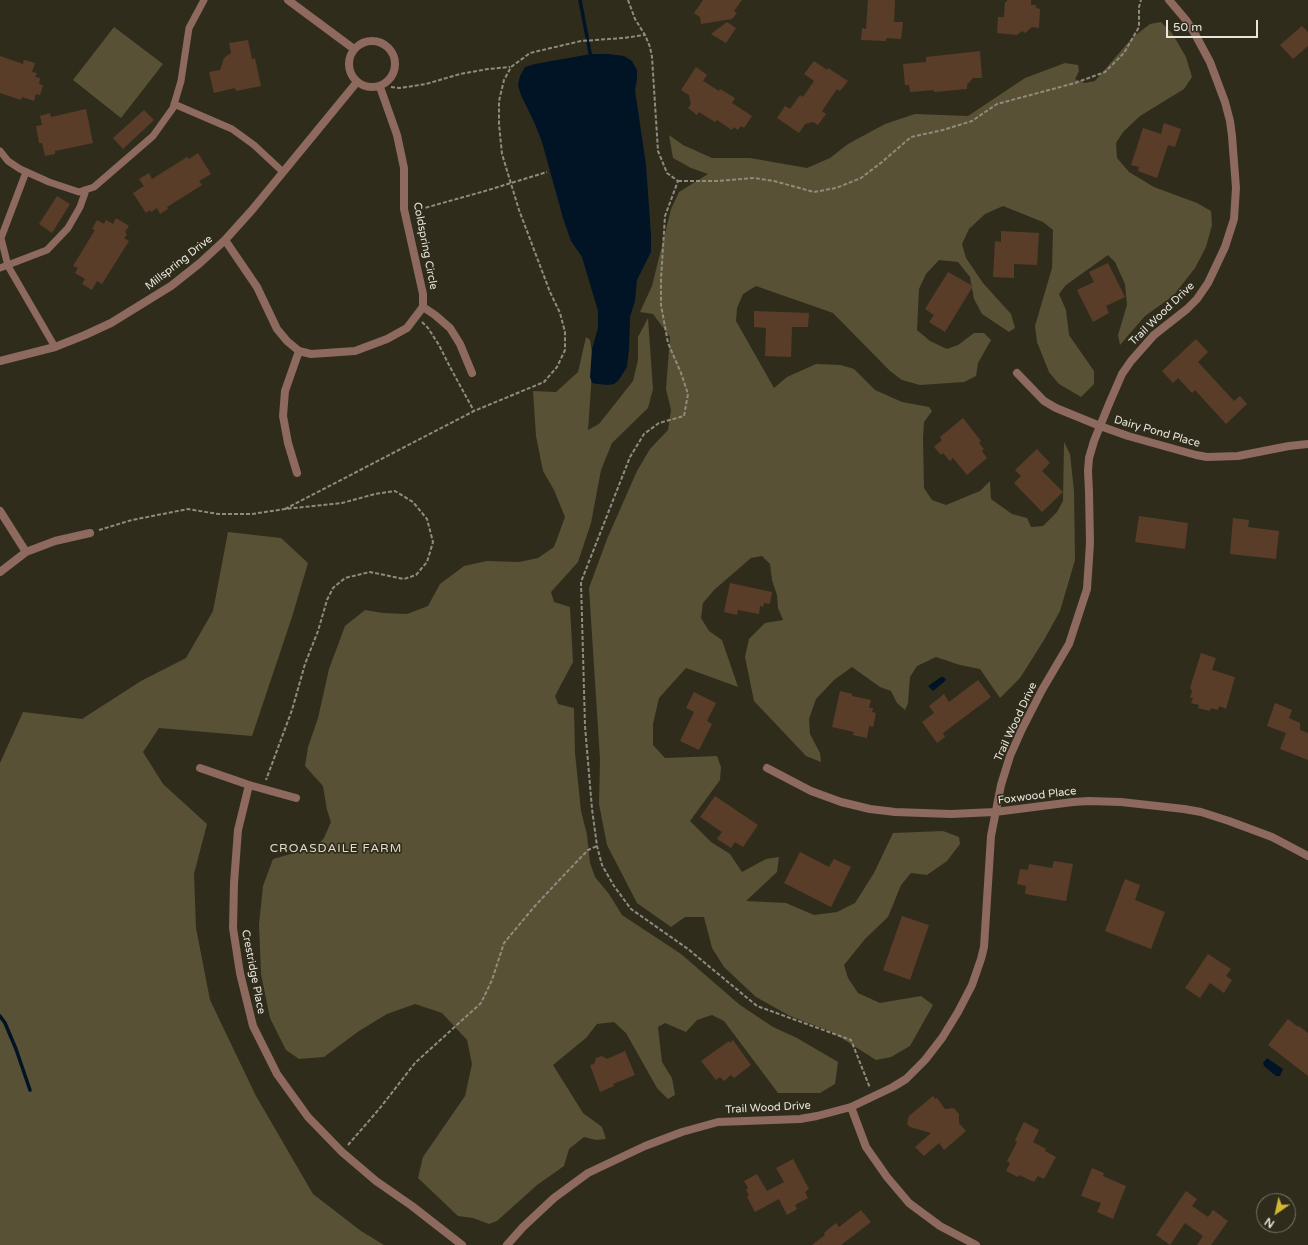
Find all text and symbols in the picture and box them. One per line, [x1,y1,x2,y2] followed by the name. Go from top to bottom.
[1168,12,1260,38] scale bar
[1173,20,1202,34] text: 50 m
[410,201,440,291] street label: Coldspring Circle
[143,233,215,293] street label: Millspring Drive
[1127,279,1197,349] street label: Trail Wood Drive
[1113,413,1201,451] street label: Dairy Pond Place
[992,680,1040,764] street label: Trail Wood Drive
[997,785,1077,807] street label: Foxwood Place
[270,842,402,856] district label: CROASDAILE FARM
[238,929,268,1015] street label: Crestridge Place
[725,1099,811,1117] street label: Trail Wood Drive
[1256,1193,1296,1233] north arrow
[1262,1215,1277,1230] text: N

